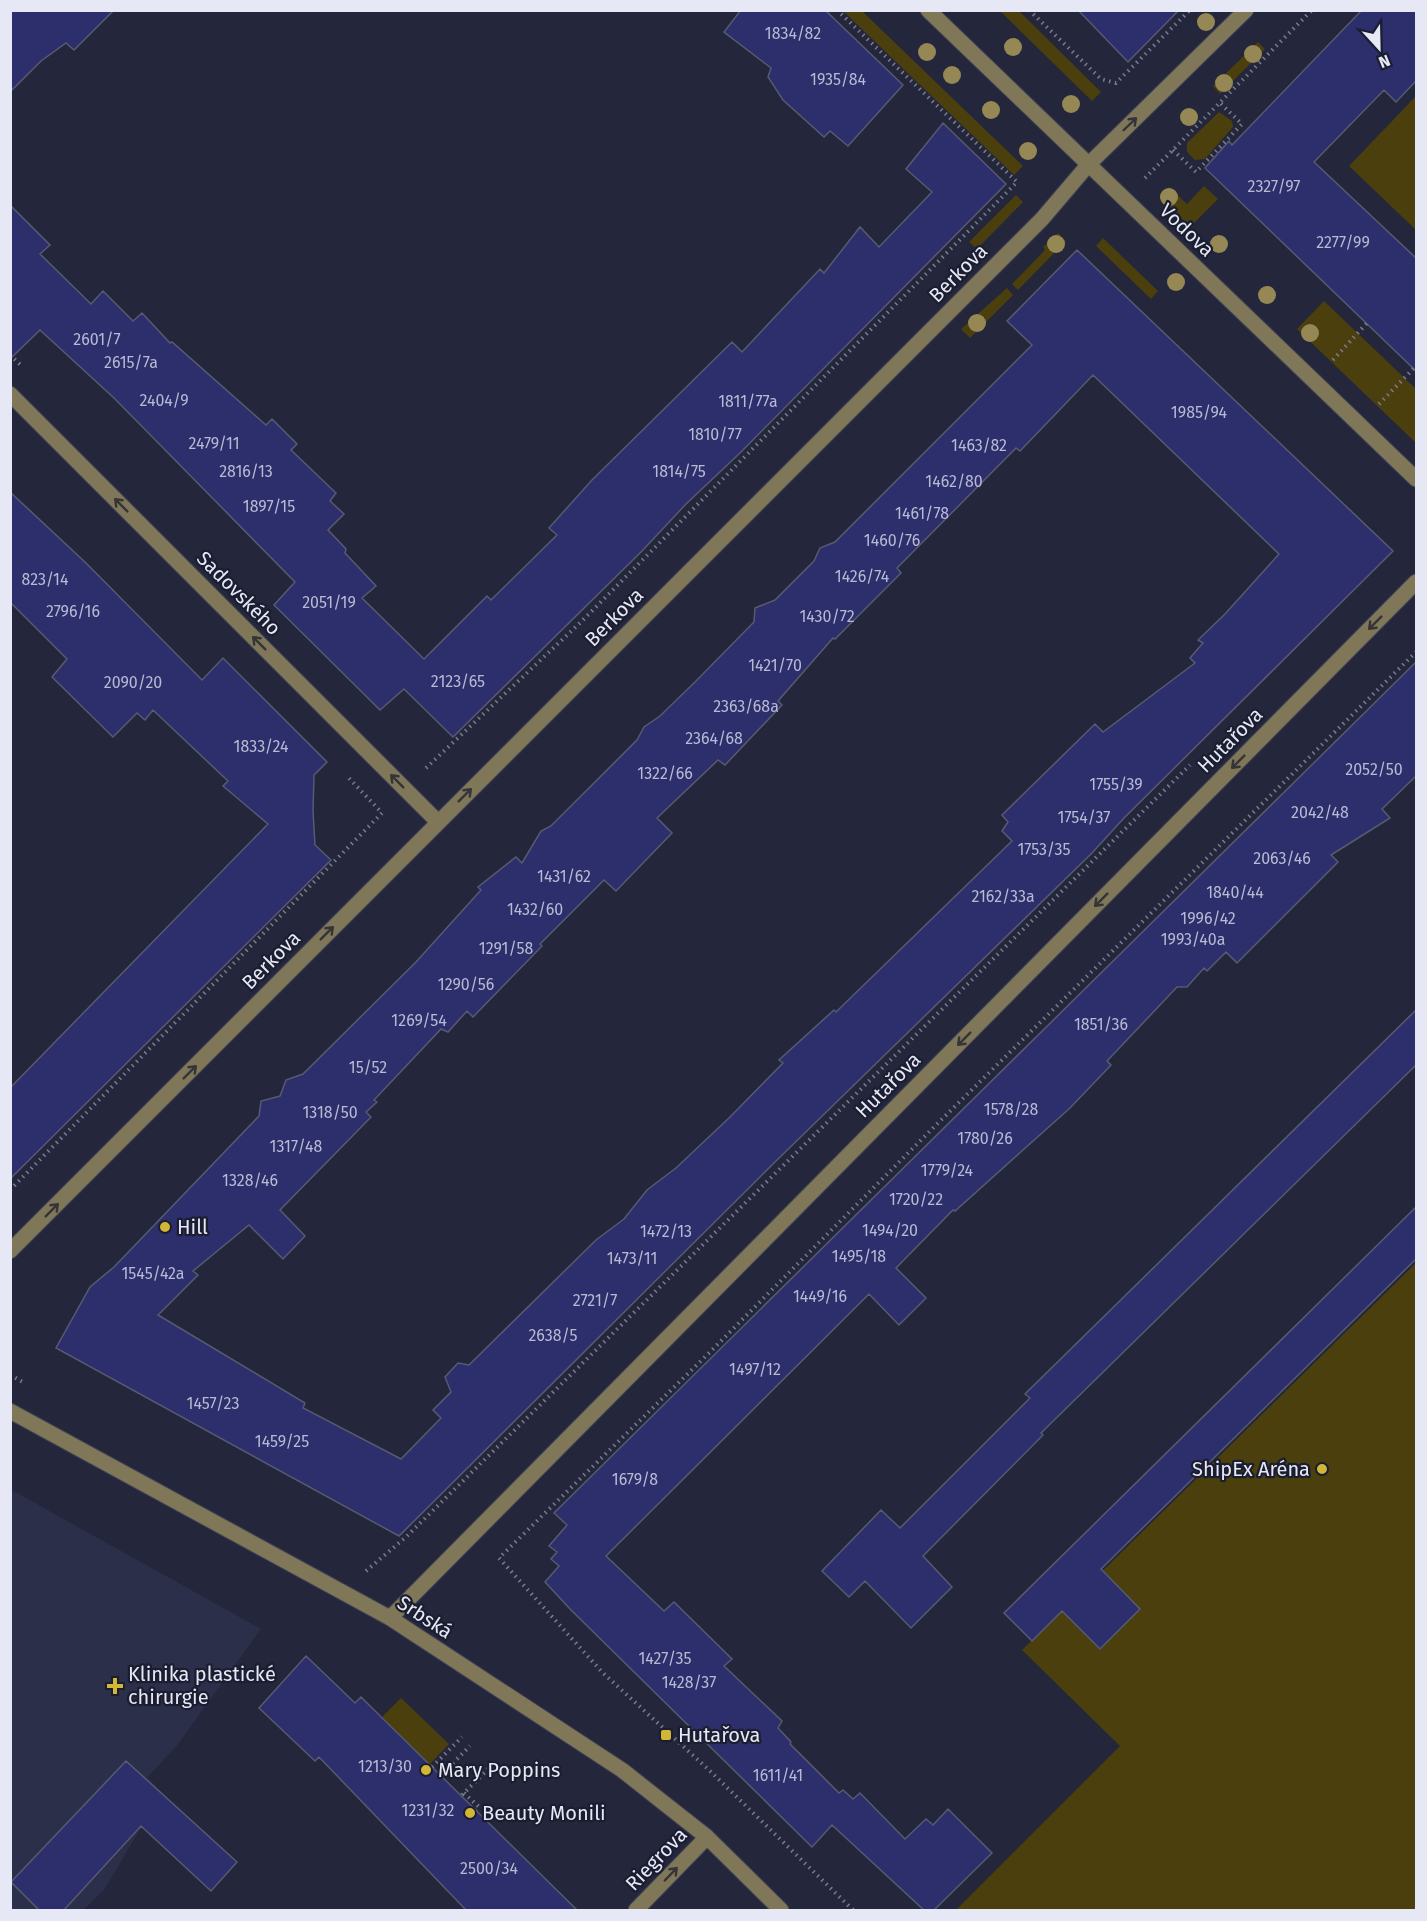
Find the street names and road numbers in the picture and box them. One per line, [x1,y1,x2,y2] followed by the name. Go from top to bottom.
[1155,198,1219,262] street label: Vodova
[924,239,992,307] street label: Berkova
[192,546,286,640] street label: Sadovského
[580,583,648,651] street label: Berkova
[1192,702,1268,778] street label: Hutařova
[237,926,305,994] street label: Berkova
[850,1047,926,1123] street label: Hutařova
[393,1590,457,1644] street label: Srbská
[620,1823,692,1895] street label: Riegrova

